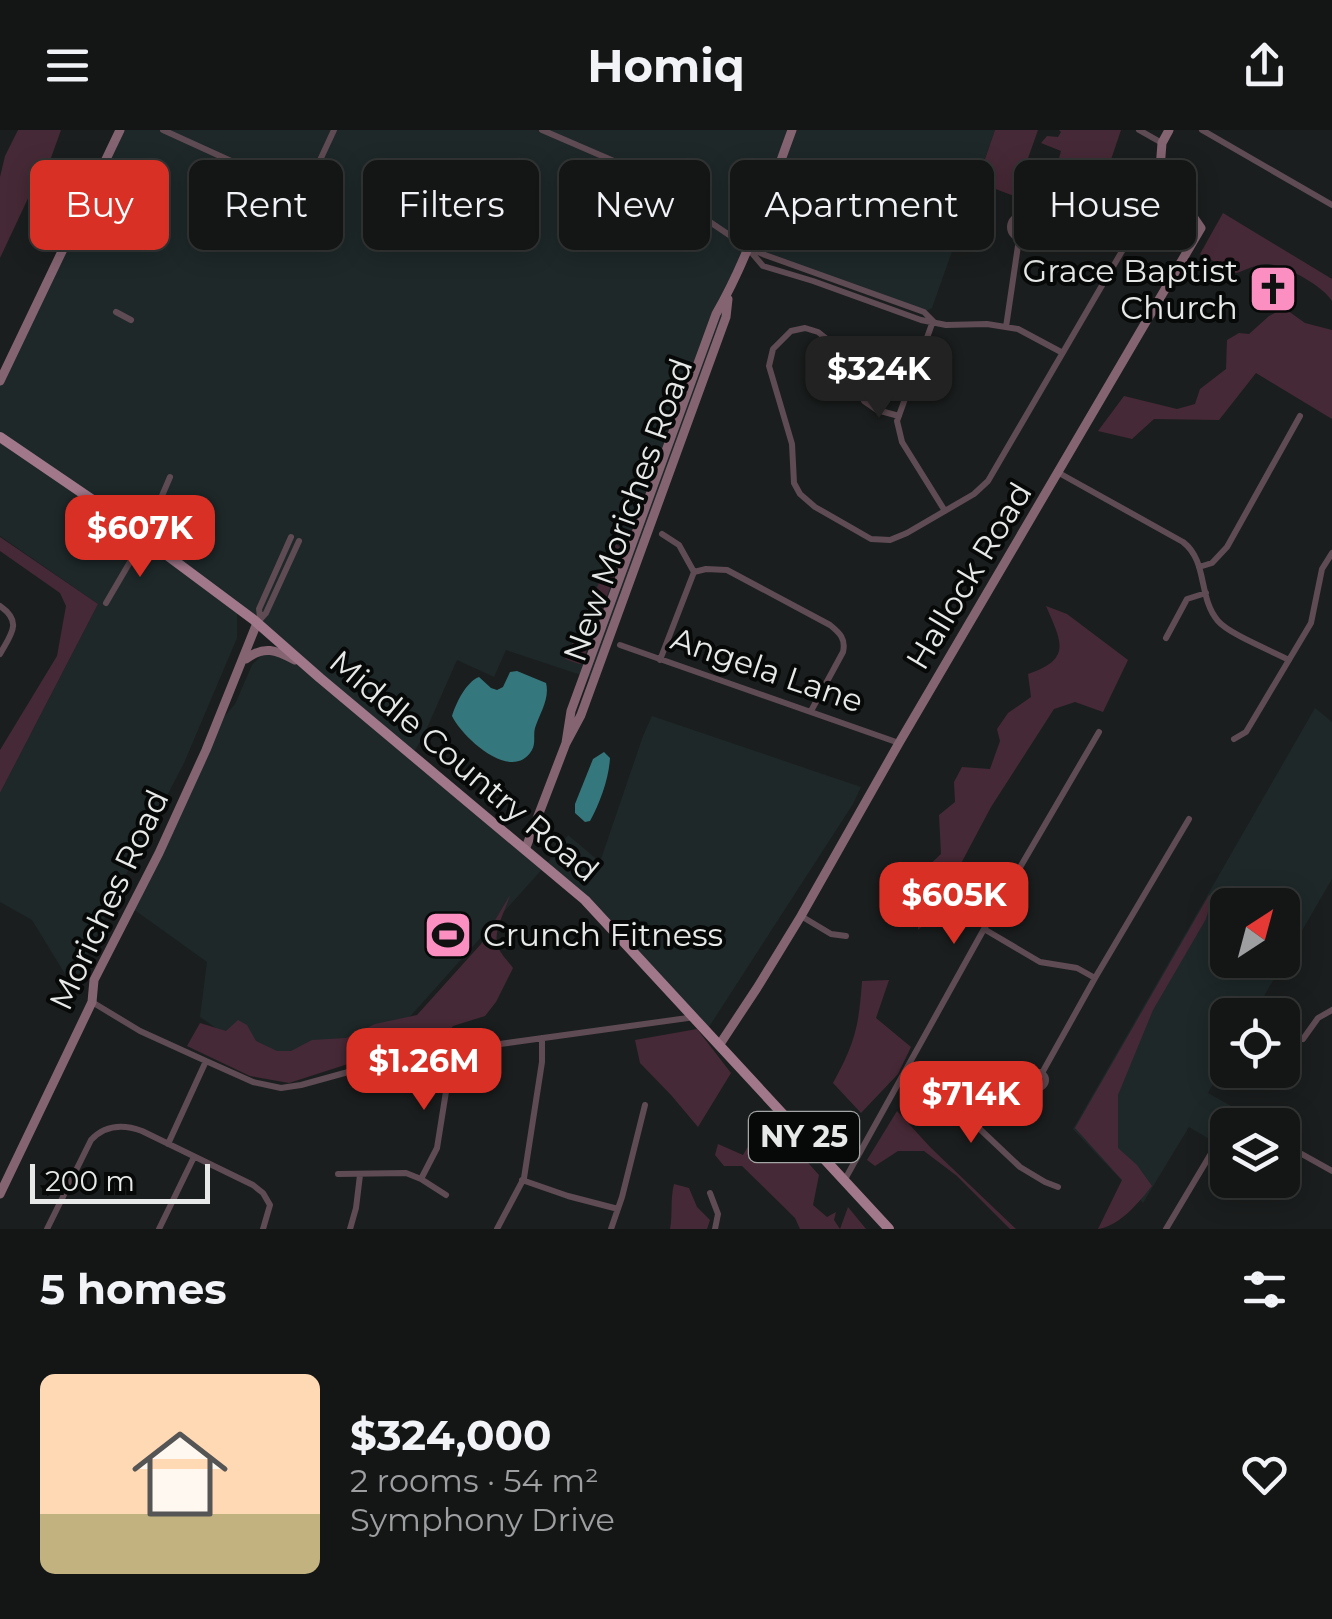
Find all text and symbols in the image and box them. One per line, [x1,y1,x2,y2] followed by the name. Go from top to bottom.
[40,38,95,93] icon: menu
[587,38,745,93] text: Homiq
[1237,38,1292,93] icon: share
[30,160,169,250] chip: Buy
[189,160,343,250] chip: Rent
[363,160,539,250] chip: Filters
[559,160,710,250] chip: New
[730,160,994,250] chip: Apartment
[1014,160,1196,250] chip: House
[1022,251,1238,327] place label: Grace Baptist Church
[1247,263,1299,315] church icon: Grace Baptist Church
[809,336,949,421] pin: $324K
[827,349,931,388] text: $324K
[555,353,701,667] street label: New Moriches Road
[897,475,1040,676] street label: Hallock Road
[70,495,210,580] pin: $607K
[87,508,193,547] text: $607K
[666,618,868,721] street label: Angela Lane
[322,642,607,890] street label: Middle Country Road
[41,784,177,1016] street label: Moriches Road
[884,862,1024,947] pin: $605K
[901,875,1007,914] text: $605K
[1210,888,1300,978] north arrow
[1210,888,1300,1198] map controls
[422,909,474,961] sports icon: Crunch Fitness
[483,915,723,954] place label: Crunch Fitness
[1210,998,1300,1088] button: locate
[343,1028,505,1113] pin: $1.26M
[368,1041,480,1080] text: $1.26M
[901,1061,1041,1146] pin: $714K
[922,1074,1020,1113] text: $714K
[1210,1108,1300,1198] button: layers
[749,1112,859,1162] road number: NY 25
[30,1159,210,1204] scale bar
[45,1164,135,1198] text: 200 m
[1237,1262,1292,1317] icon: filters
[40,1263,227,1315] text: 5 homes
[350,1409,551,1461] text: $324,000
[120,1414,240,1534] icon: home
[1237,1447,1292,1502] icon: heart
[350,1461,599,1500] text: 2 rooms · 54 m²
[350,1500,615,1539] text: Symphony Drive

